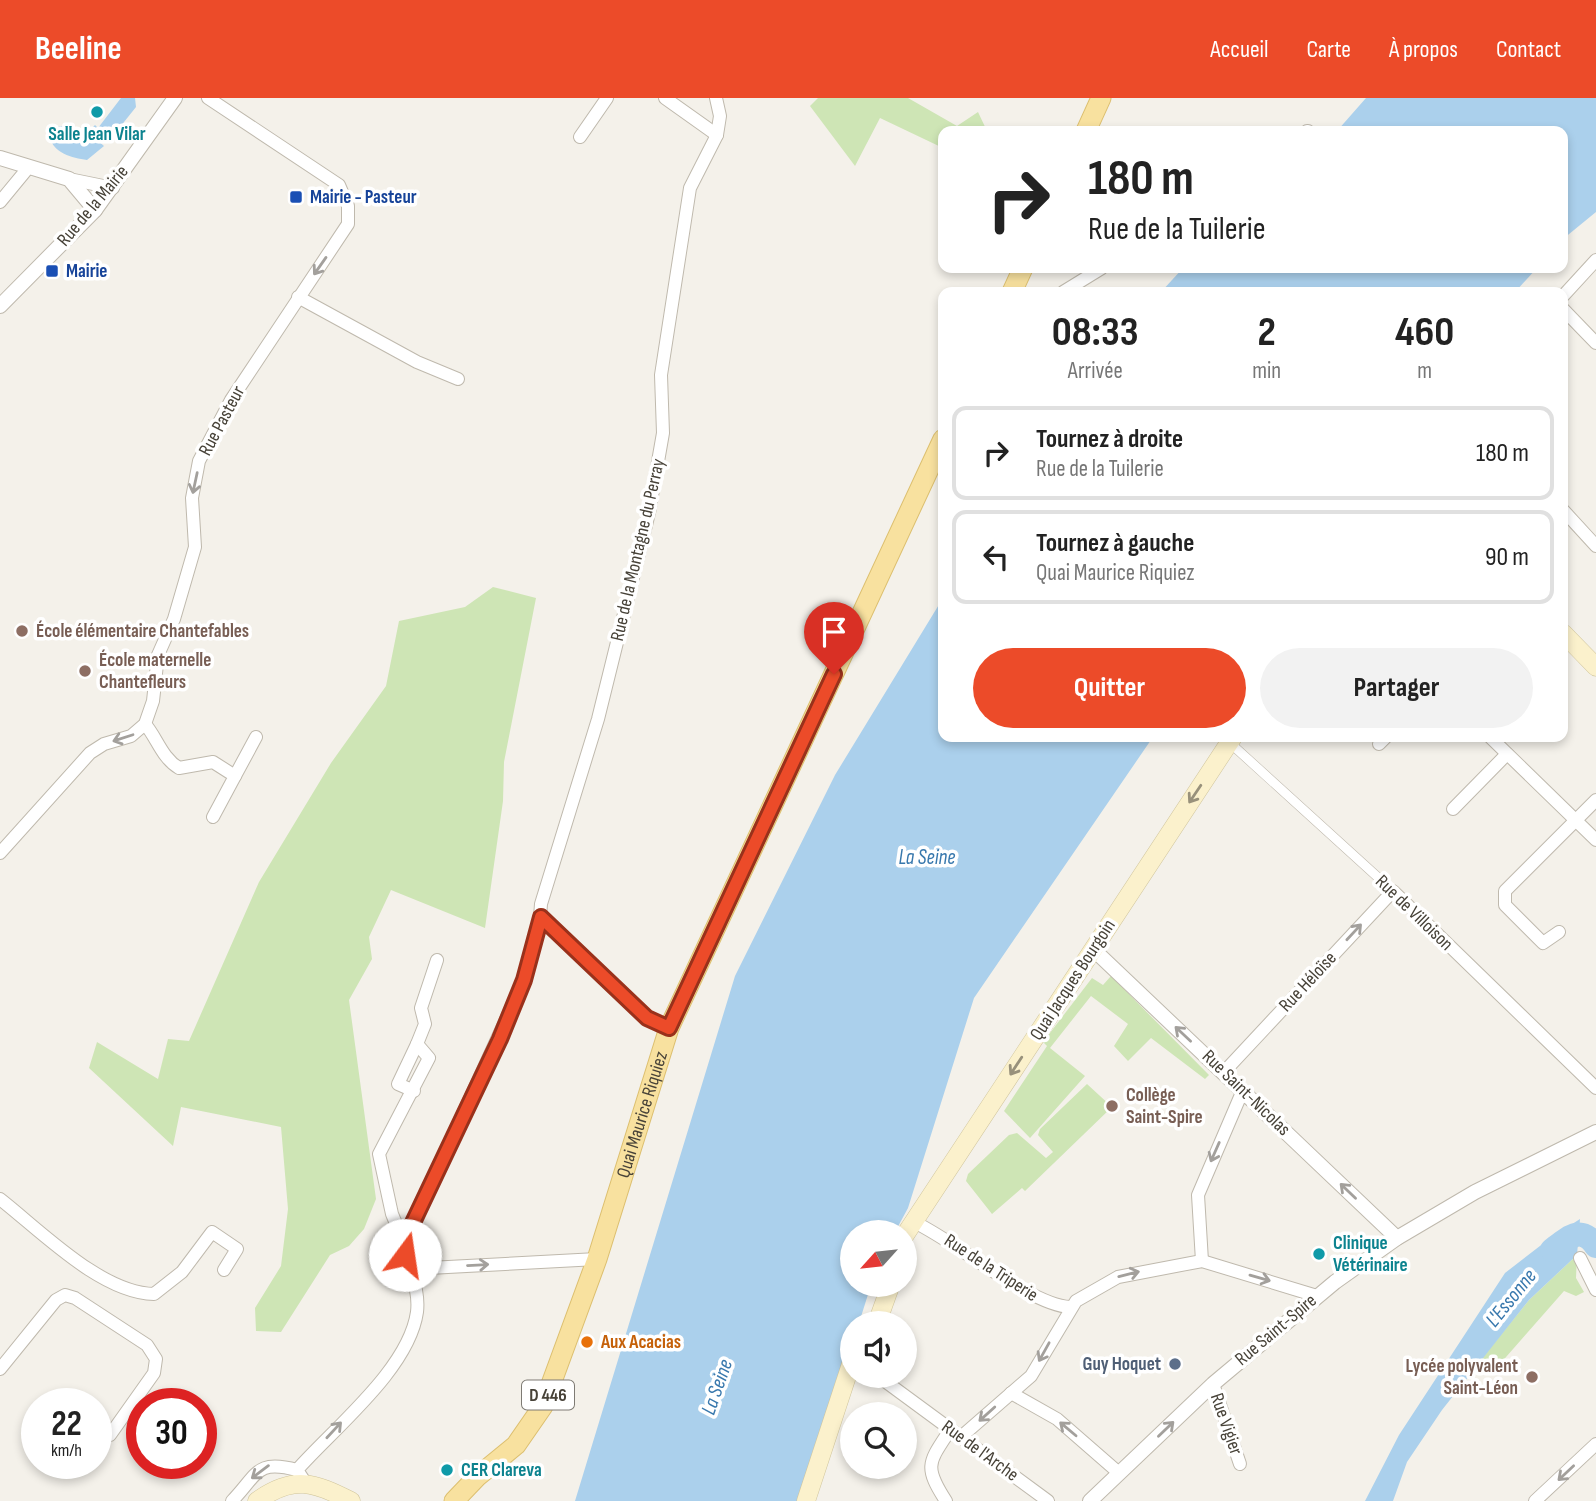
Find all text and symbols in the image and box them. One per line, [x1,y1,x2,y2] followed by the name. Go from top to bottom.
[35,29,122,69] text: Beeline
[1210,35,1269,64] text: Accueil
[1307,35,1351,64] text: Carte
[1389,35,1458,64] text: À propos
[1496,35,1561,64] text: Contact
[89,104,105,120] marker: Salle Jean Vilar
[48,123,146,146] place label: Salle Jean Vilar
[1088,150,1194,209] text: 180 m
[973,154,1064,245] icon: right
[53,161,133,251] street label: Rue de la Mairie
[310,186,417,209] place label: Mairie - Pasteur
[288,189,304,205] marker: Mairie - Pasteur
[1088,210,1266,249] text: Rue de la Tuilerie
[313,256,327,275] one-way arrow
[66,260,107,283] place label: Mairie
[44,263,60,279] marker: Mairie
[1052,307,1139,358] text: 08:33
[1258,307,1276,358] text: 2
[1395,307,1454,358] text: 460
[1068,357,1123,385] text: Arrivée
[1252,357,1281,385] text: min
[1417,357,1432,385] text: m
[194,382,250,460] street label: Rue Pasteur
[1036,424,1183,455] text: Tournez à droite
[977,434,1015,472] icon: right
[1476,438,1529,469] text: 180 m
[1036,455,1164,483] text: Rue de la Tuilerie
[606,456,670,643] street label: Rue de la Montagne du Perray
[187,471,201,494] one-way arrow
[1036,528,1194,559] text: Tournez à gauche
[977,538,1015,576] icon: left
[1485,542,1529,573] text: 90 m
[1036,559,1195,587] text: Quai Maurice Riquiez
[804,602,864,674] pin
[815,613,853,651] icon: arrive
[36,620,249,643] place label: École élémentaire Chantefables
[14,623,30,639] marker: École élémentaire Chantefables
[973,648,1246,728] button: Quitter
[1260,648,1533,728] button: Partager
[99,649,211,694] place label: École maternelle Chantefleurs
[77,663,93,679] marker: École maternelle Chantefleurs
[112,733,134,745] one-way arrow
[1188,783,1202,803] one-way arrow
[899,845,956,870] water label: La Seine
[1370,870,1458,956] street label: Rue de Villoison
[1025,915,1121,1045] street label: Quai Jacques Bourgoin
[1346,923,1362,941] one-way arrow
[1274,947,1342,1017] street label: Rue Héloïse
[1175,1025,1192,1042] one-way arrow
[1197,1045,1295,1141] street label: Rue Saint-Nicolas
[612,1048,673,1181] street label: Quai Maurice Riquiez
[1009,1056,1024,1075] one-way arrow
[1126,1084,1203,1129] place label: Collège Saint-Spire
[1104,1098,1120,1114] marker: Collège Saint-Spire
[1208,1141,1221,1162] one-way arrow
[1340,1182,1357,1199] one-way arrow
[368,1218,442,1292] position arrow
[840,1220,917,1297] north arrow
[840,1220,917,1479] map controls
[940,1229,1042,1307] street label: Rue de la Triperie
[1333,1232,1408,1277] place label: Clinique Vétérinaire
[1311,1246,1327,1262] marker: Clinique Vétérinaire
[467,1258,489,1271] one-way arrow
[1480,1264,1542,1332] water label: L'Essonne
[1117,1267,1140,1280] one-way arrow
[1248,1272,1271,1285] one-way arrow
[1230,1289,1322,1371] street label: Rue Saint-Spire
[840,1311,917,1388] button: sound
[600,1331,681,1354] place label: Aux Acacias
[579,1334,595,1350] marker: Aux Acacias
[1037,1342,1051,1362] one-way arrow
[1083,1353,1161,1376] place label: Guy Hoquet
[1406,1355,1518,1400] place label: Lycée polyvalent Saint-Léon
[696,1356,738,1418] water label: La Seine
[1167,1356,1183,1372] marker: Guy Hoquet
[1524,1369,1540,1385] marker: Lycée polyvalent Saint-Léon
[522,1380,574,1410] road number: D 446
[126,1388,217,1479] speed limit sign: 30
[1205,1390,1247,1458] street label: Rue Vigier
[840,1402,917,1479] button: search
[51,1403,82,1446] text: 22
[978,1406,996,1422] one-way arrow
[937,1415,1023,1487] street label: Rue de l'Arche
[1157,1420,1174,1437] one-way arrow
[326,1421,342,1439] one-way arrow
[1060,1421,1078,1437] one-way arrow
[51,1440,82,1461] text: km/h
[461,1459,542,1482] place label: CER Clareva
[439,1462,455,1478] marker: CER Clareva
[250,1464,269,1479] one-way arrow
[1558,1464,1575,1481] one-way arrow

